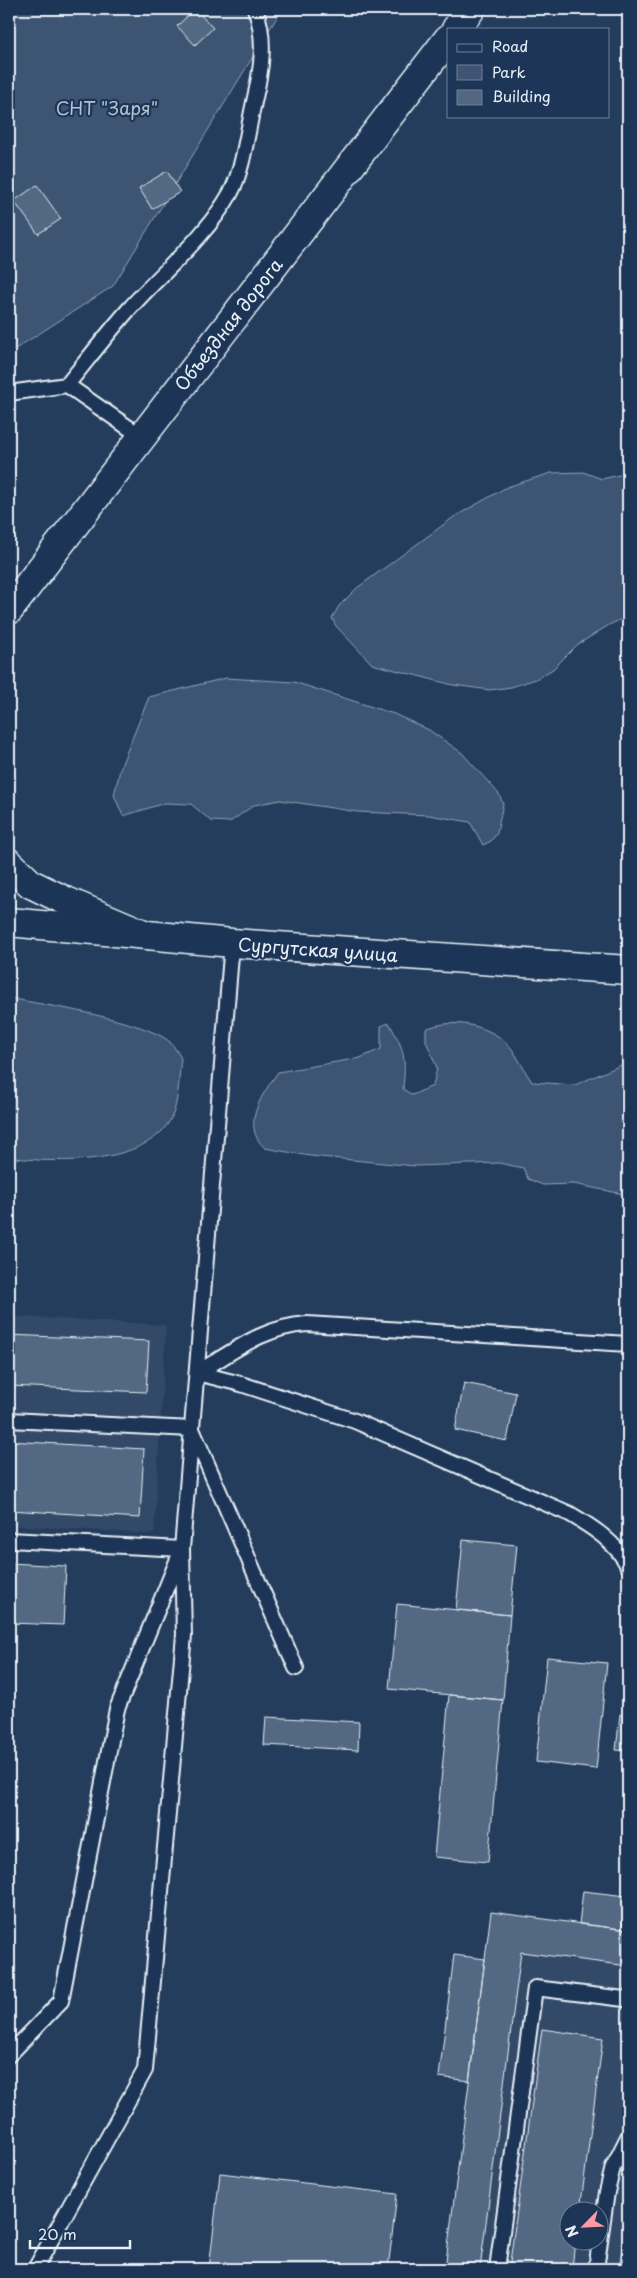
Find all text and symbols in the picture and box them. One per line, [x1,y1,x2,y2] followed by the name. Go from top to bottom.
[447,28,610,118] legend
[492,34,528,57] text: Road
[492,60,526,83] text: Park
[492,84,551,107] text: Building
[56,94,158,121] park label: СНТ "Заря"
[168,251,289,396] street label: Объездная дорога
[237,930,400,968] street label: Сургутская улица
[560,2200,610,2250] north arrow
[30,2218,130,2250] scale bar
[38,2222,77,2245] text: 20 m
[560,2222,584,2241] text: N

